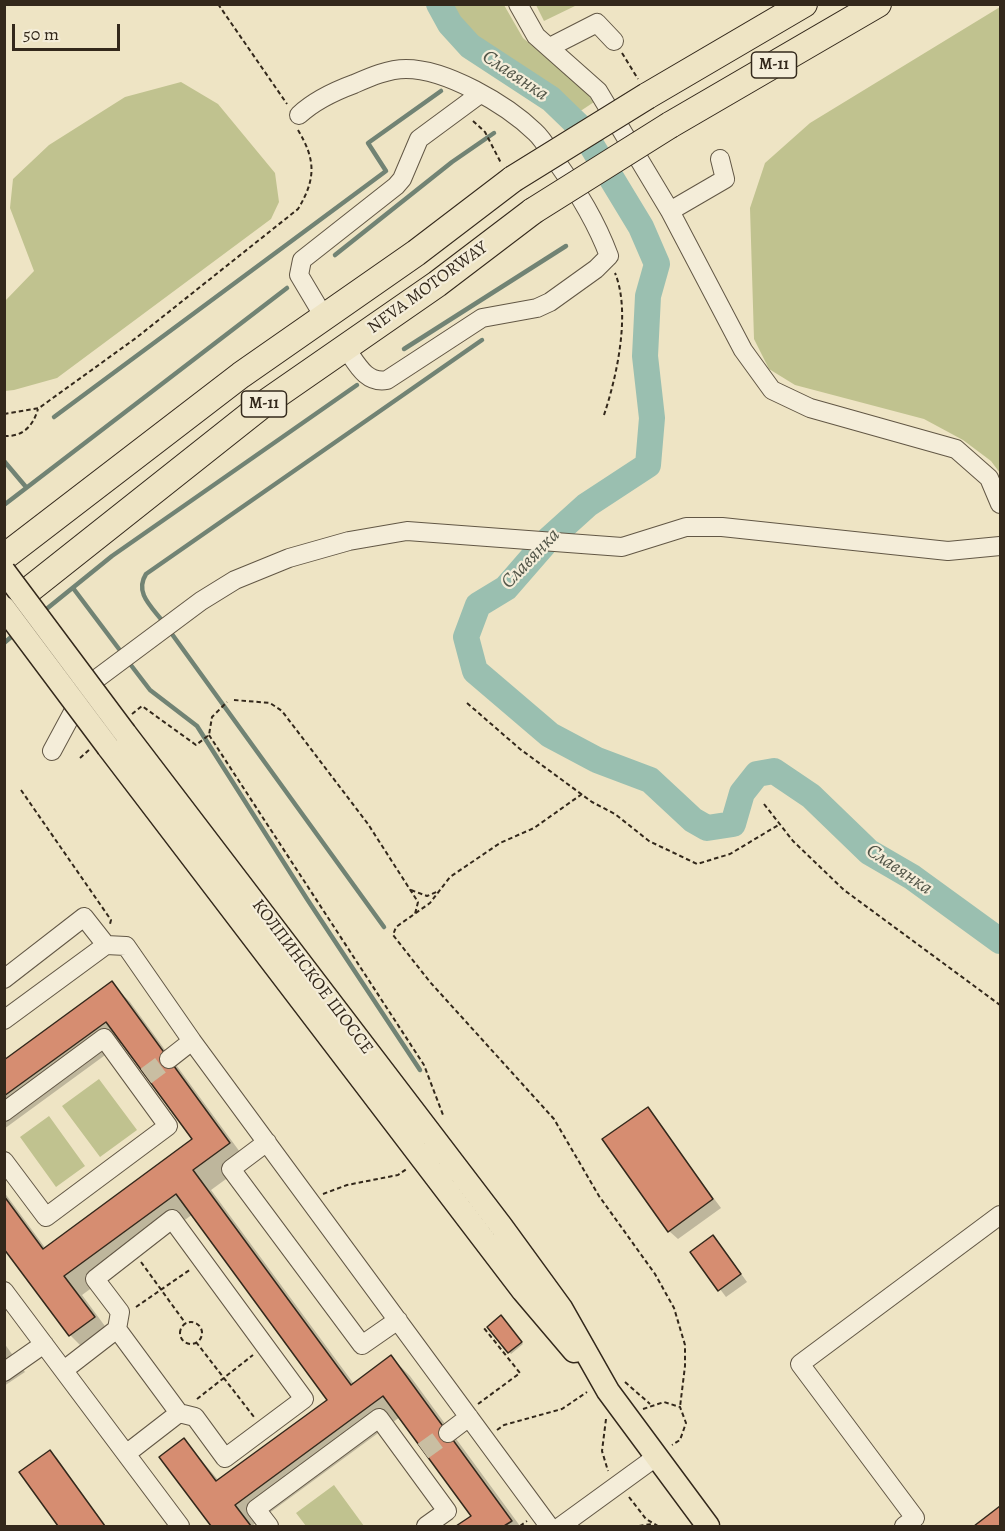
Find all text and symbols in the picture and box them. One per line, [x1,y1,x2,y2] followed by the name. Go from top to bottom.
[15,12,123,50] scale bar
[23,22,59,46] text: 50 m
[477,45,553,107] water label: Славянка
[752,52,796,78] road number: М-11
[364,237,492,339] street label: NEVA MOTORWAY
[242,391,286,417] road number: М-11
[497,524,565,594] water label: Славянка
[861,839,937,901] water label: Славянка
[247,895,377,1059] street label: КОЛПИНСКОЕ ШОССЕ

